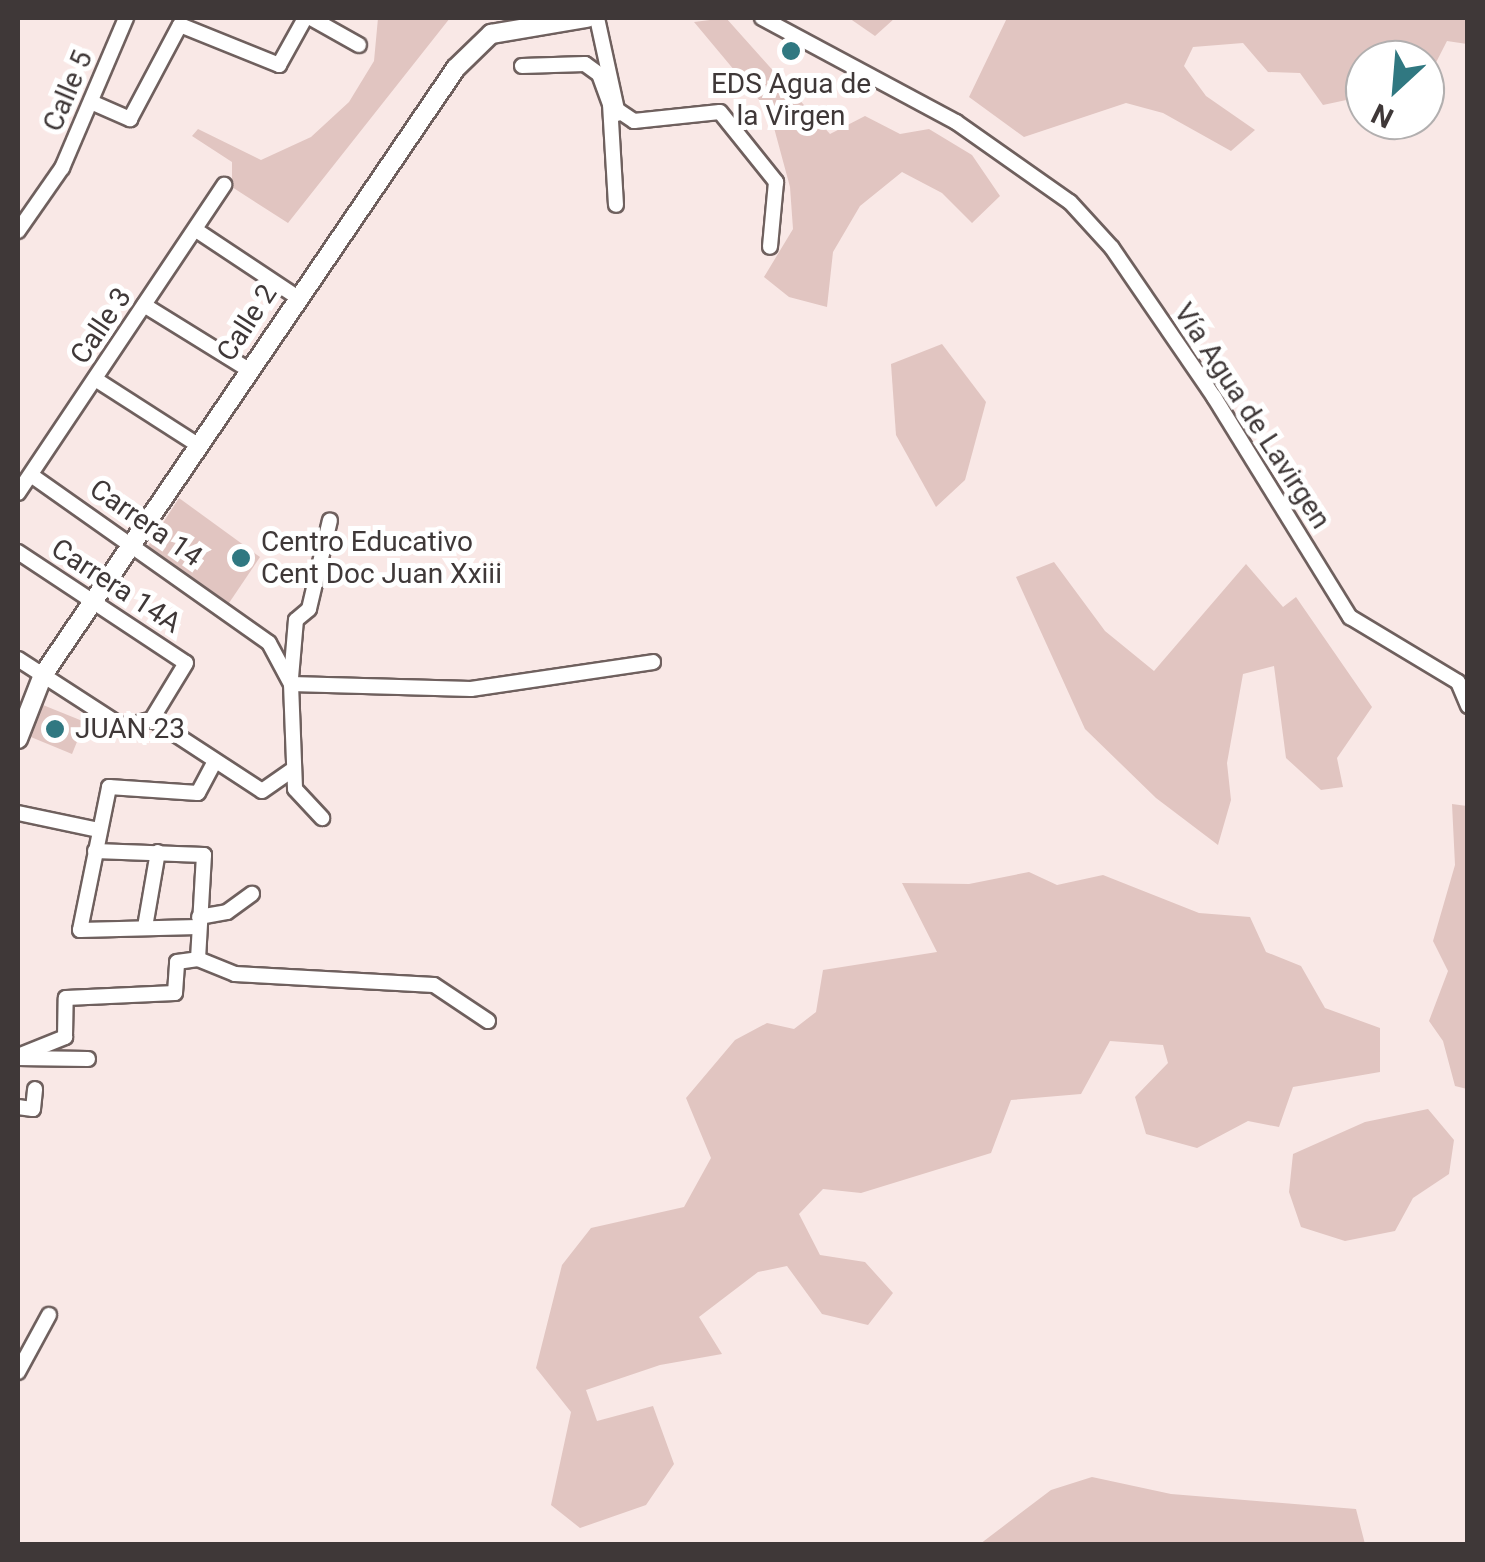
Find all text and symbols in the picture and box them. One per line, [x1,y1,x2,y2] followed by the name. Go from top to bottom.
[780,40,802,62] marker: EDS Agua de la Virgen
[1345,40,1445,140] north arrow
[36,45,100,137] street label: Calle 5
[711,67,871,133] place label: EDS Agua de la Virgen
[1366,96,1399,135] text: N
[210,278,284,368] street label: Calle 2
[63,282,139,370] street label: Calle 3
[1167,297,1337,535] street label: Vía Agua de Lavirgen
[83,472,209,574] street label: Carrera 14
[261,525,502,591] place label: Centro Educativo Cent Doc Juan Xxiii
[45,532,187,640] street label: Carrera 14A
[230,547,252,569] marker: Centro Educativo Cent Doc Juan Xxiii
[75,712,185,746] place label: JUAN 23
[44,718,66,740] marker: JUAN 23

